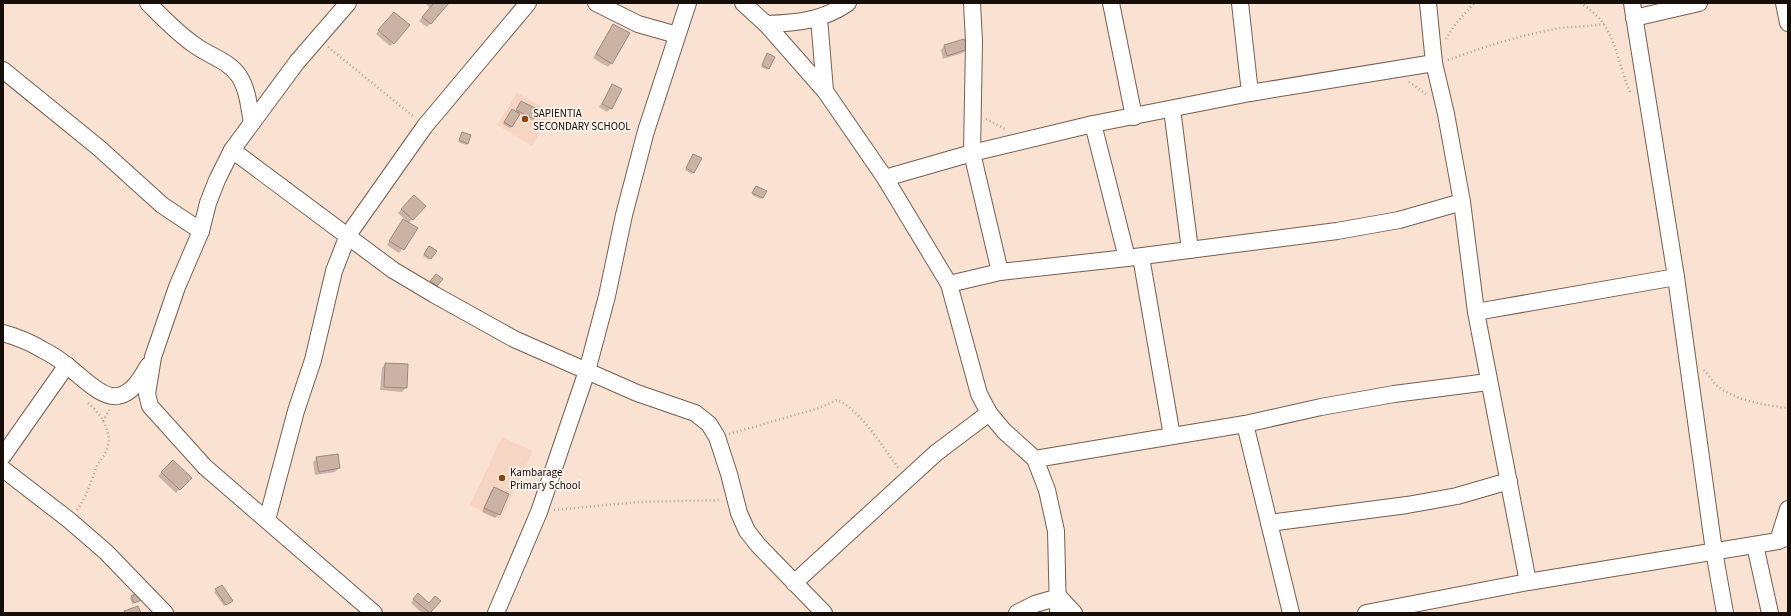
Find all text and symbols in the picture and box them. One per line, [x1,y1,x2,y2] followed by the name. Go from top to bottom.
[533,106,631,134] place label: SAPIENTIA SECONDARY SCHOOL
[520,114,530,124] marker: SAPIENTIA SECONDARY SCHOOL
[510,465,581,493] place label: Kambarage Primary School
[497,473,507,483] marker: Kambarage Primary School

